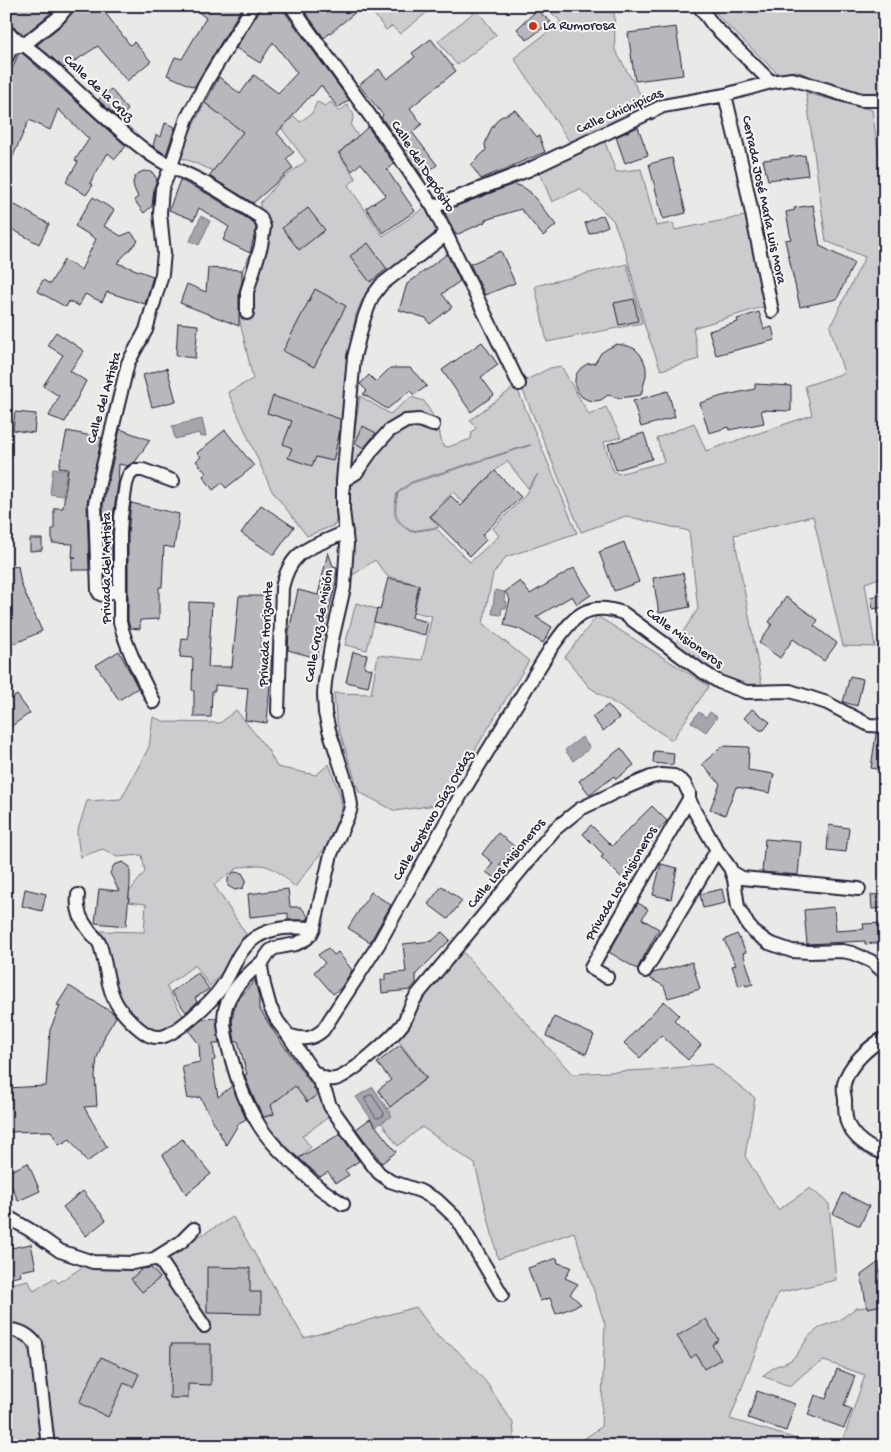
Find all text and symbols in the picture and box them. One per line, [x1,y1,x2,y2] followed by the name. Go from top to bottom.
[543,18,617,35] place label: La Rumorosa
[527,20,539,32] marker: La Rumorosa
[59,52,137,127] street label: Calle de la Cruz
[574,85,667,139] street label: Calle Chichipicas
[737,114,789,287] street label: Cerrada José María Luis Mora
[386,118,458,216] street label: Calle del Depósito
[84,349,127,446] street label: Calle del Artista
[99,511,116,625] street label: Privada del Artista
[302,568,338,684] street label: Calle Cruz de Misión
[256,580,278,688] street label: Privada Horizonte
[642,605,727,673] street label: Calle Misioneros
[390,747,479,884] street label: Calle Gustavo Díaz Ordaz
[464,815,550,913] street label: Calle Los Misioneros
[582,823,662,945] street label: Privada Los Misioneros

